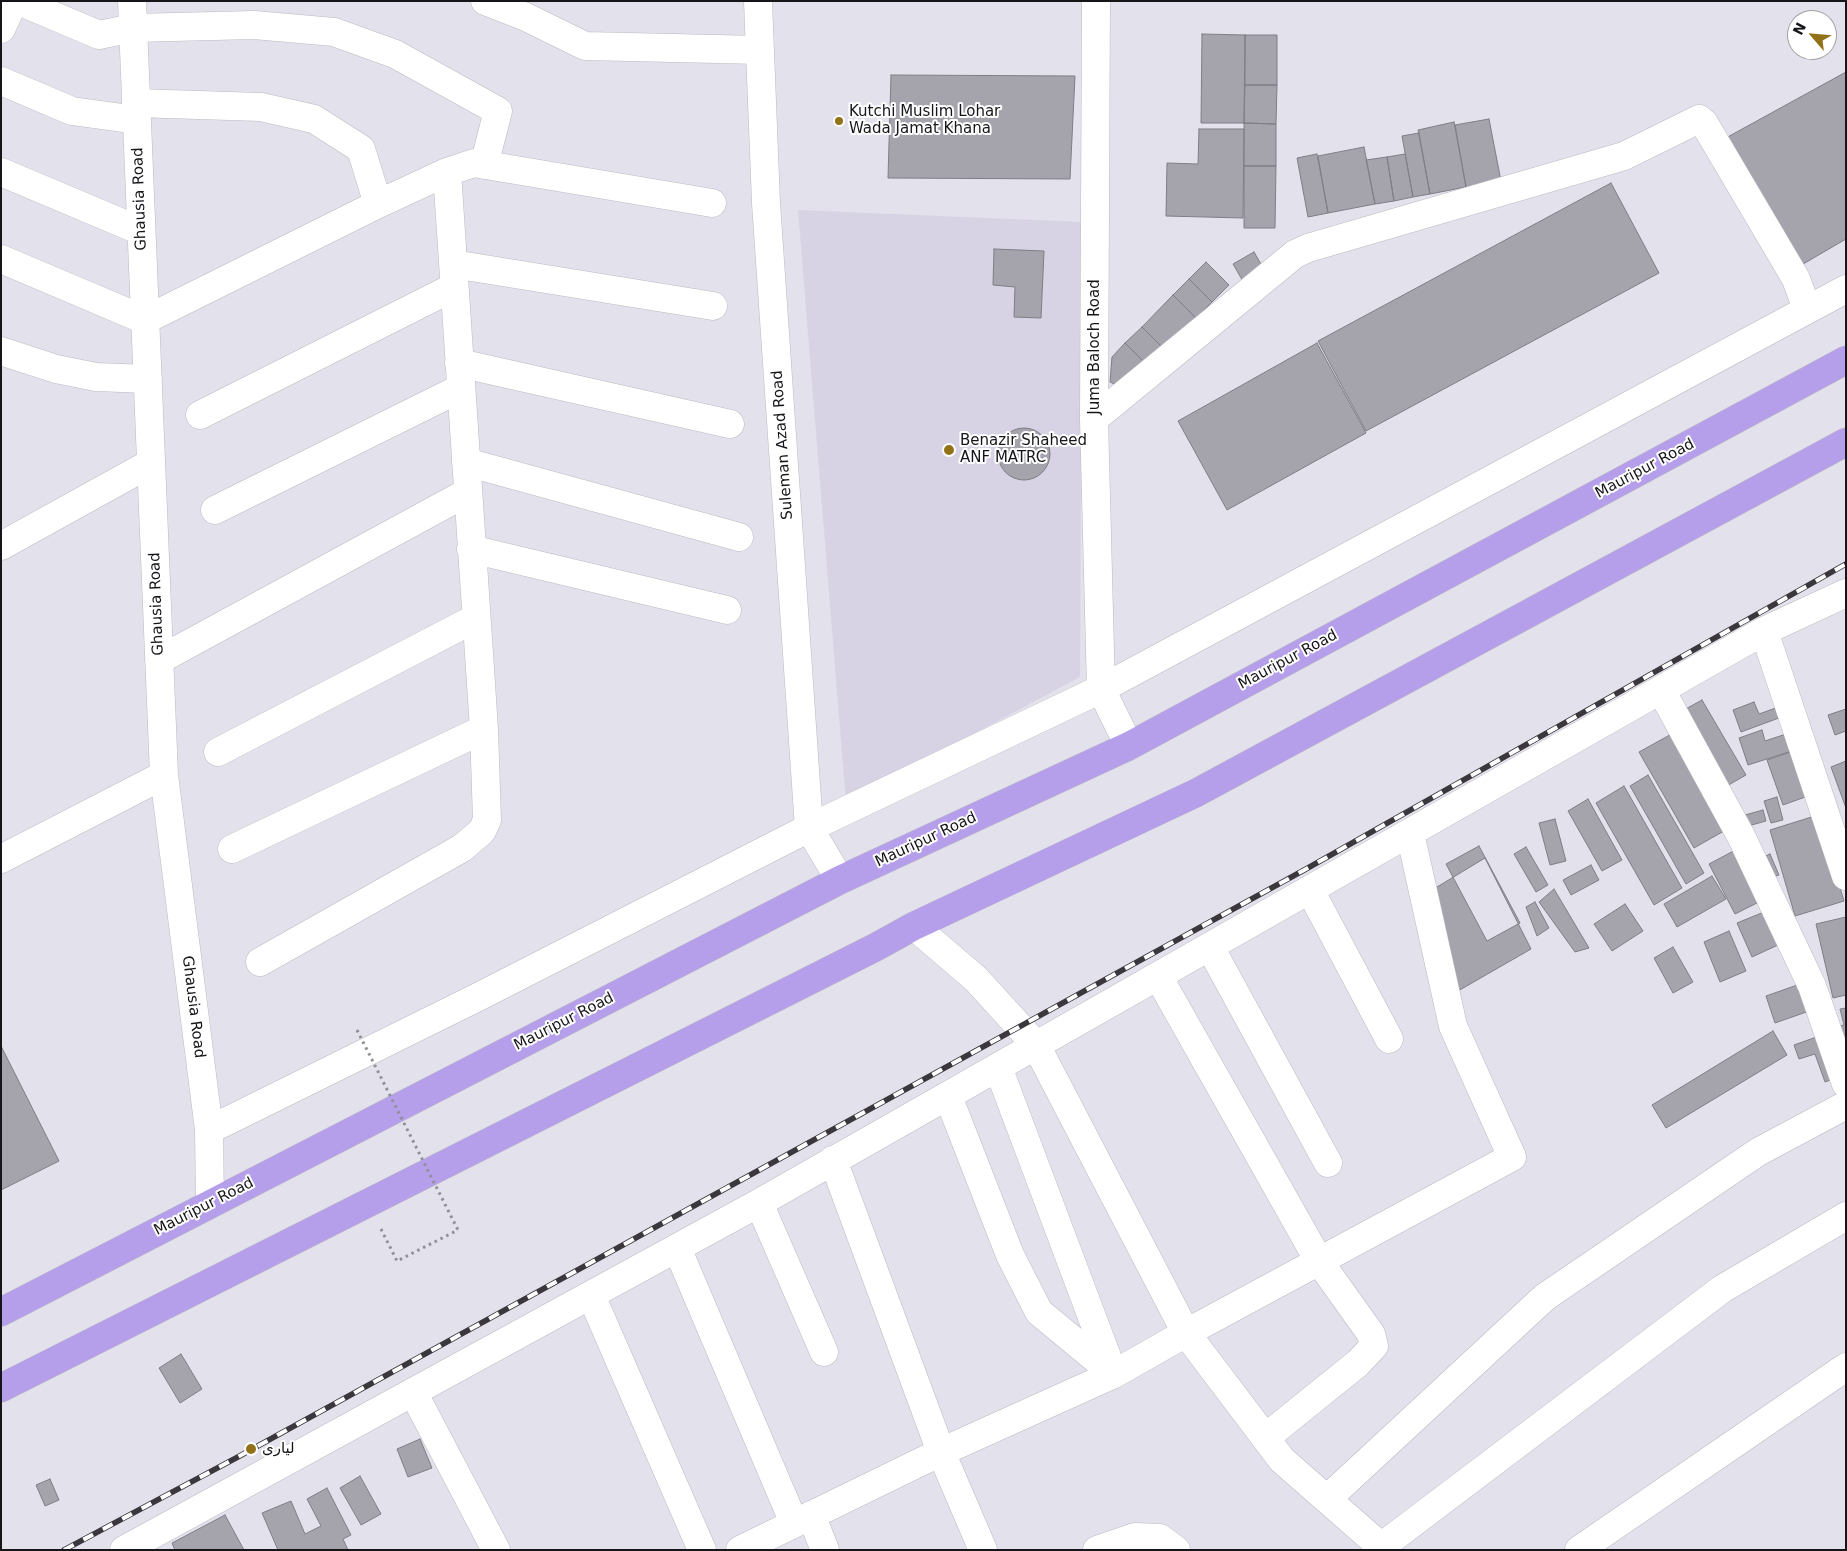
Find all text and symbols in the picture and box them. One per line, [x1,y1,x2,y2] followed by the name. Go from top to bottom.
[1787,10,1837,60] north arrow
[1790,20,1809,37] text: N
[849,103,1000,138] place label: Kutchi Muslim Lohar Wada Jamat Khana
[833,115,845,127] marker: Kutchi Muslim Lohar Wada Jamat Khana
[129,147,151,251] street label: Ghausia Road
[1086,279,1104,415] street label: Juma Baloch Road
[769,370,797,520] street label: Suleman Azad Road
[960,432,1087,467] place label: Benazir Shaheed ANF MATRC
[1592,435,1698,503] street label: Mauripur Road
[942,443,956,457] marker: Benazir Shaheed ANF MATRC
[146,552,168,656] street label: Ghausia Road
[1235,626,1341,694] street label: Mauripur Road
[873,809,979,871] street label: Mauripur Road
[178,955,208,1059] street label: Ghausia Road
[511,989,617,1055] street label: Mauripur Road
[151,1174,257,1240] street label: Mauripur Road
[262,1440,295,1458] place label: لیاری
[244,1442,258,1456] marker: لیاری

